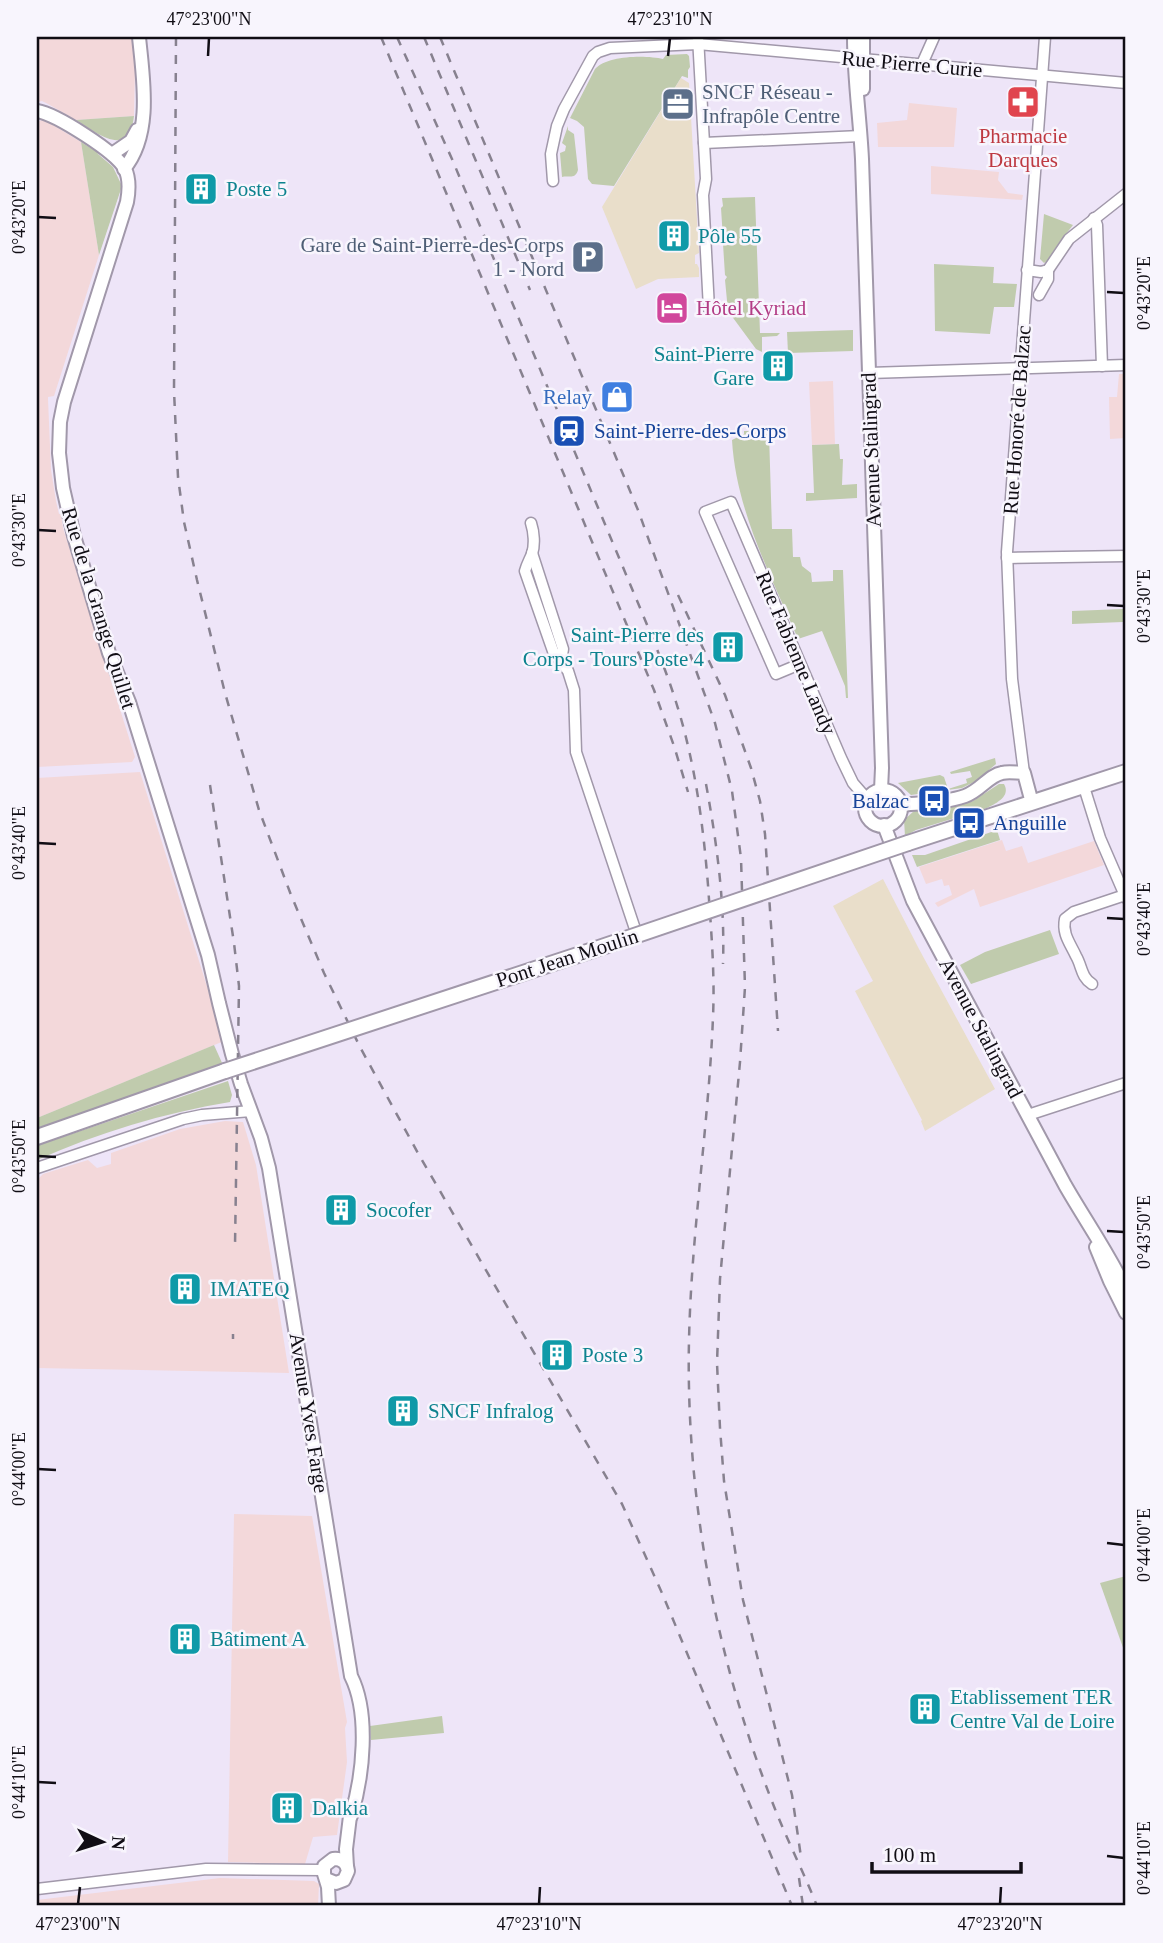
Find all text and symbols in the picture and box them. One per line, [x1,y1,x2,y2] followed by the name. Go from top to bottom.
[167,9,251,29] text: 47°23'00"N
[628,9,712,29] text: 47°23'10"N
[841,46,983,82] street label: Rue Pierre Curie
[702,80,840,128] place label: SNCF Réseau - Infrapôle Centre
[1004,83,1042,121] pharmacy icon: Pharmacie Darques
[659,85,697,123] office icon: SNCF Réseau - Infrapôle Centre
[979,124,1067,172] place label: Pharmacie Darques
[182,170,220,208] building icon: Poste 5
[226,177,287,201] place label: Poste 5
[9,180,29,254] text: 0°43'20"E
[655,217,693,255] building icon: Pôle 55
[698,224,762,248] place label: Pôle 55
[300,233,564,281] place label: Gare de Saint-Pierre-des-Corps 1 - Nord
[569,238,607,276] parking icon: Gare de Saint-Pierre-des-Corps 1 - Nord
[1134,256,1154,330] text: 0°43'20"E
[653,289,691,327] hotel icon: Hôtel Kyriad
[696,296,807,320] place label: Hôtel Kyriad
[998,325,1036,515] street label: Rue Honoré de Balzac
[654,342,754,390] place label: Saint-Pierre Gare
[759,347,797,385] building icon: Saint-Pierre Gare
[856,371,886,528] street label: Avenue Stalingrad
[598,378,636,416] shop icon: Relay
[543,385,592,409] place label: Relay
[550,412,588,450] station icon: Saint-Pierre-des-Corps
[594,419,786,443] place label: Saint-Pierre-des-Corps
[9,493,29,567] text: 0°43'30"E
[57,504,141,712] street label: Rue de la Grange Quillet
[751,568,841,739] street label: Rue Fabienne Landy
[1134,569,1154,643] text: 0°43'30"E
[523,623,704,671] place label: Saint-Pierre des Corps - Tours Poste 4
[709,628,747,666] building icon: Saint-Pierre des Corps - Tours Poste 4
[915,782,953,820] bus stop icon: Balzac
[852,789,909,813] place label: Balzac
[950,804,988,842] bus stop icon: Anguille
[9,806,29,880] text: 0°43'40"E
[993,811,1067,835] place label: Anguille
[1134,882,1154,956] text: 0°43'40"E
[493,924,642,992] street label: Pont Jean Moulin
[934,954,1028,1103] street label: Avenue Stalingrad
[9,1119,29,1193] text: 0°43'50"E
[322,1191,360,1229] building icon: Socofer
[1134,1195,1154,1269] text: 0°43'50"E
[366,1198,431,1222] place label: Socofer
[166,1270,204,1308] building icon: IMATEQ
[210,1277,289,1301] place label: IMATEQ
[284,1331,334,1495] street label: Avenue Yves Farge
[538,1336,576,1374] building icon: Poste 3
[582,1343,643,1367] place label: Poste 3
[384,1392,422,1430] building icon: SNCF Infralog
[428,1399,554,1423] place label: SNCF Infralog
[9,1432,29,1506] text: 0°44'00"E
[1134,1508,1154,1582] text: 0°44'00"E
[166,1620,204,1658] building icon: Bâtiment A
[210,1627,307,1651] place label: Bâtiment A
[950,1685,1115,1733] place label: Etablissement TER Centre Val de Loire
[906,1690,944,1728] building icon: Etablissement TER Centre Val de Loire
[9,1745,29,1819] text: 0°44'10"E
[268,1789,306,1827] building icon: Dalkia
[312,1796,369,1820] place label: Dalkia
[66,1806,136,1876] north arrow
[1134,1821,1154,1895] text: 0°44'10"E
[872,1831,1021,1875] scale bar
[107,1836,129,1851] text: N
[883,1843,936,1867] text: 100 m
[36,1914,120,1934] text: 47°23'00"N
[497,1914,581,1934] text: 47°23'10"N
[958,1914,1042,1934] text: 47°23'20"N

